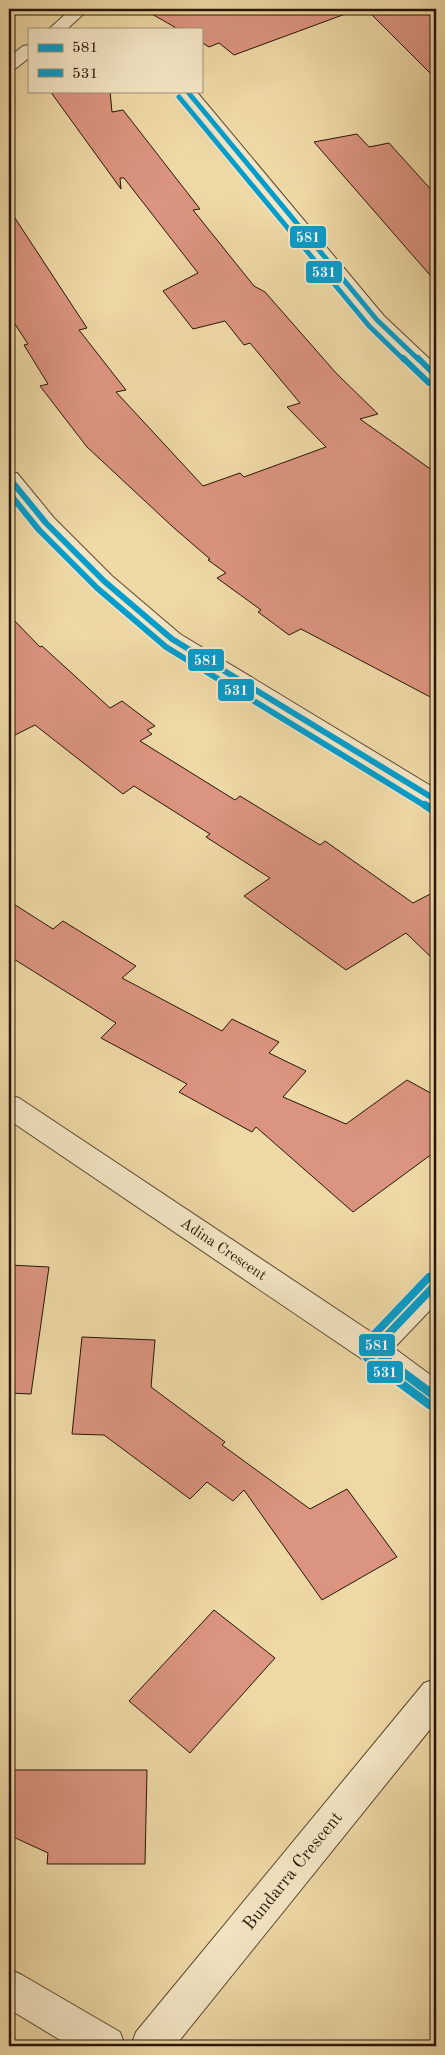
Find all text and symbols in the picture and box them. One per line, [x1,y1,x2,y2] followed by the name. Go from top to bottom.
[28,28,202,92] legend
[72,41,98,56] text: 581
[72,67,98,82] text: 531
[289,225,327,249] line badge: 581
[296,231,320,245] text: 581
[305,260,343,284] line badge: 531
[312,266,336,280] text: 531
[187,648,225,672] line badge: 581
[194,654,218,668] text: 581
[217,678,255,702] line badge: 531
[224,684,248,698] text: 531
[178,1216,268,1284] street label: Adina Crescent
[358,1333,396,1357] line badge: 581
[365,1339,389,1353] text: 581
[366,1360,404,1384] line badge: 531
[373,1366,397,1380] text: 531
[240,1808,346,1934] street label: Bundarra Crescent

